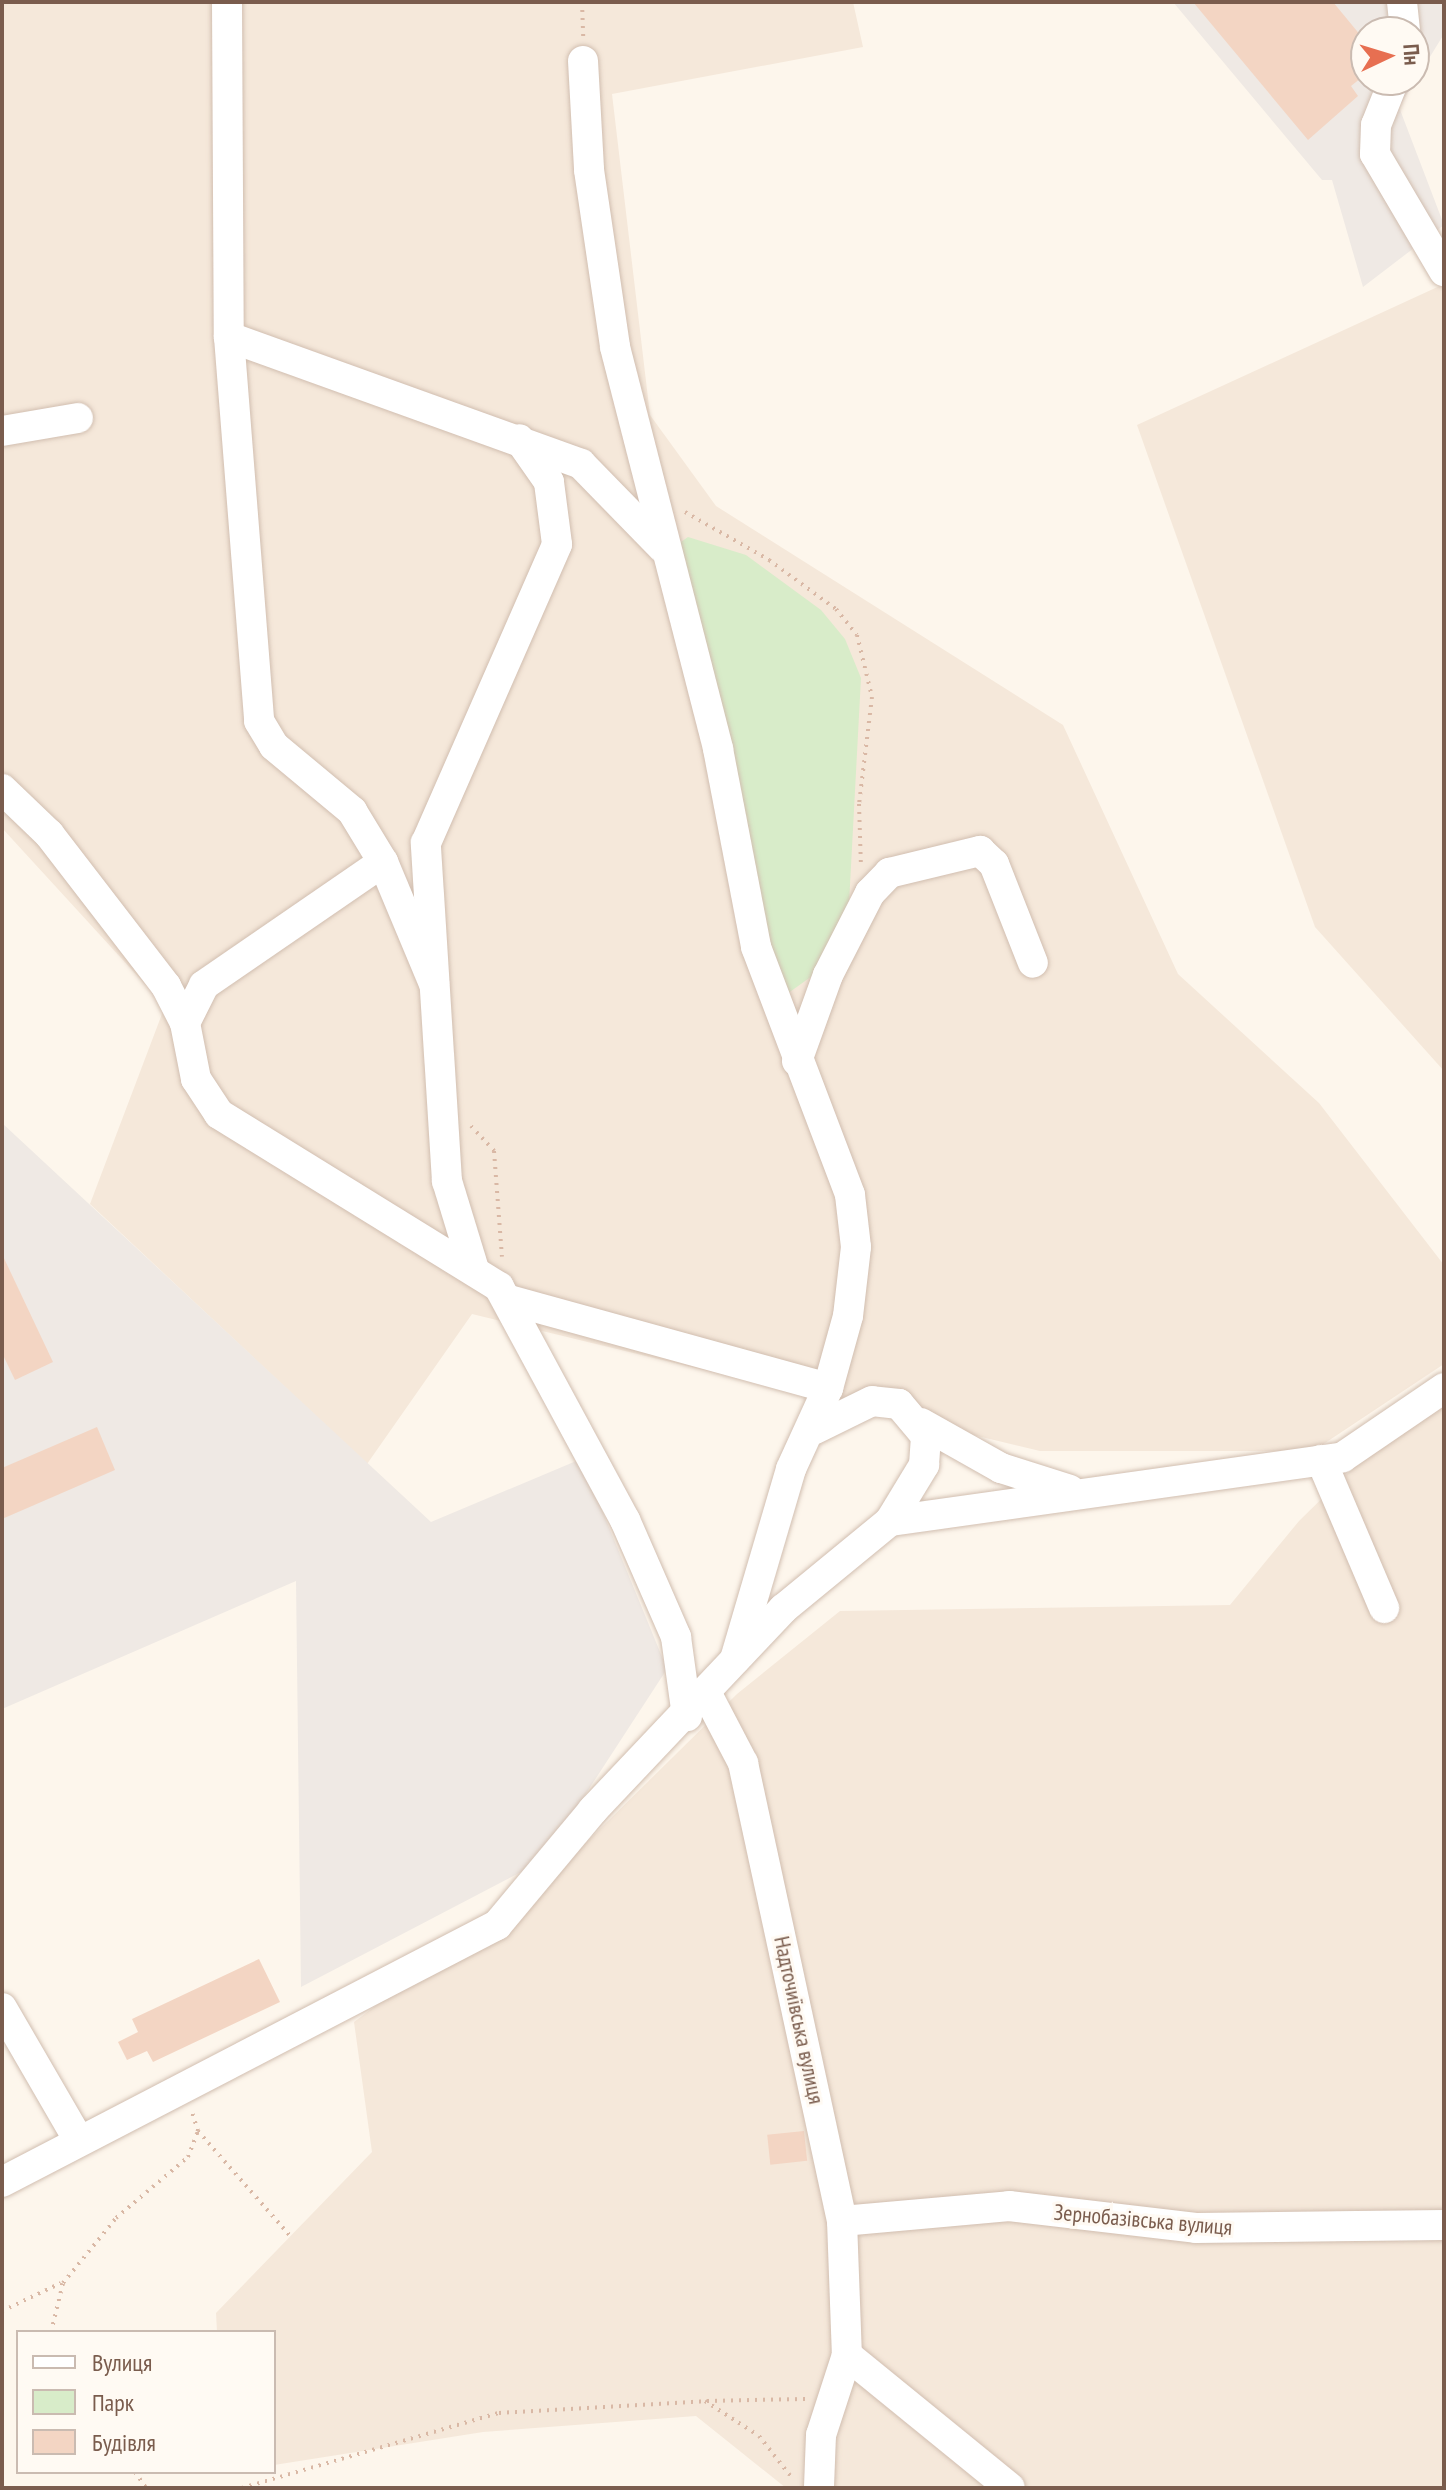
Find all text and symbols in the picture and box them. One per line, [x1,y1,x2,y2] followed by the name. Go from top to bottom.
[1350,16,1430,96] north arrow
[1397,43,1427,66] text: Пн
[768,1934,830,2106] street label: Надточиївська вулиця
[1053,2199,1233,2241] street label: Зернобазівська вулиця
[16,2330,276,2474] legend
[92,2347,152,2378] text: Вулиця
[92,2387,134,2418] text: Парк
[92,2427,156,2458] text: Будівля

